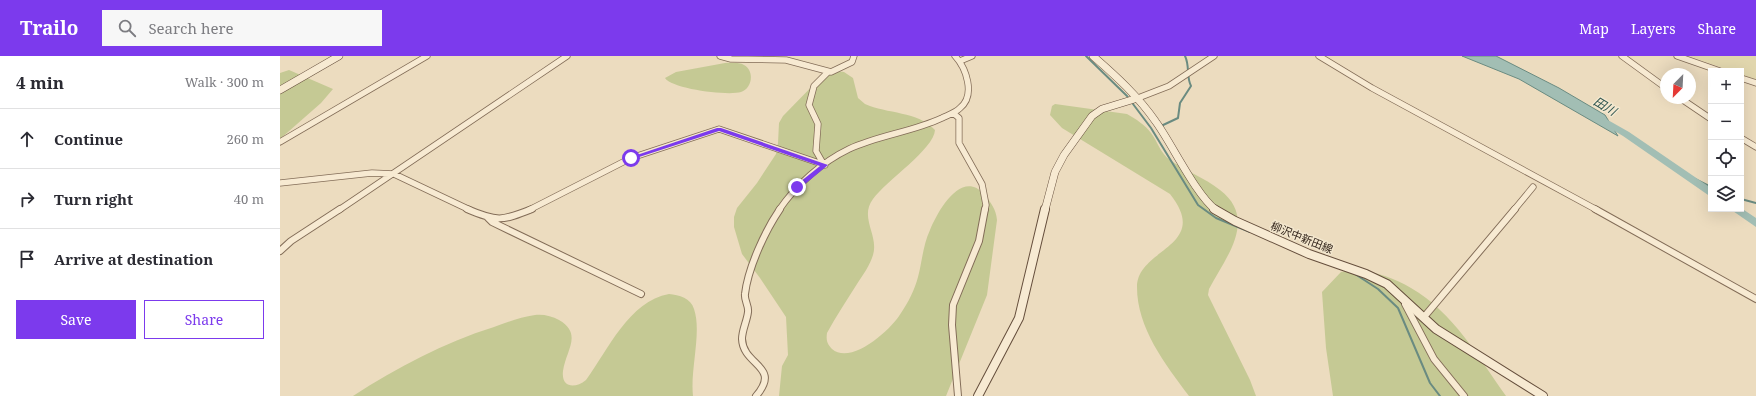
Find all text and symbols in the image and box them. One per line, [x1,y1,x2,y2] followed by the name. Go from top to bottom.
[102,10,382,46] search box
[20,15,78,41] text: Trailo
[116,17,138,39] icon: search
[148,18,234,38] text: Search here
[1579,19,1609,38] text: Map
[1631,19,1676,38] text: Layers
[1698,19,1736,38] text: Share
[1660,68,1696,104] north arrow
[1708,68,1744,212] map controls
[1708,68,1744,104] button: +
[16,71,64,94] text: 4 min
[185,73,264,91] text: Walk · 300 m
[1590,93,1621,120] water label: 田川
[1708,104,1744,140] button: −
[16,128,38,150] icon: ahead
[54,129,123,149] text: Continue
[227,130,264,148] text: 260 m
[1708,140,1744,176] button: locate
[622,149,640,167] route start
[1708,176,1744,212] button: layers
[788,178,806,196] route end
[16,188,38,210] icon: right
[54,189,133,209] text: Turn right
[234,190,264,208] text: 40 m
[1269,218,1335,256] street label: 柳沢中新田線
[16,248,38,270] icon: arrive
[54,249,213,269] text: Arrive at destination
[16,300,136,339] button: Save
[144,300,264,339] button: Share

